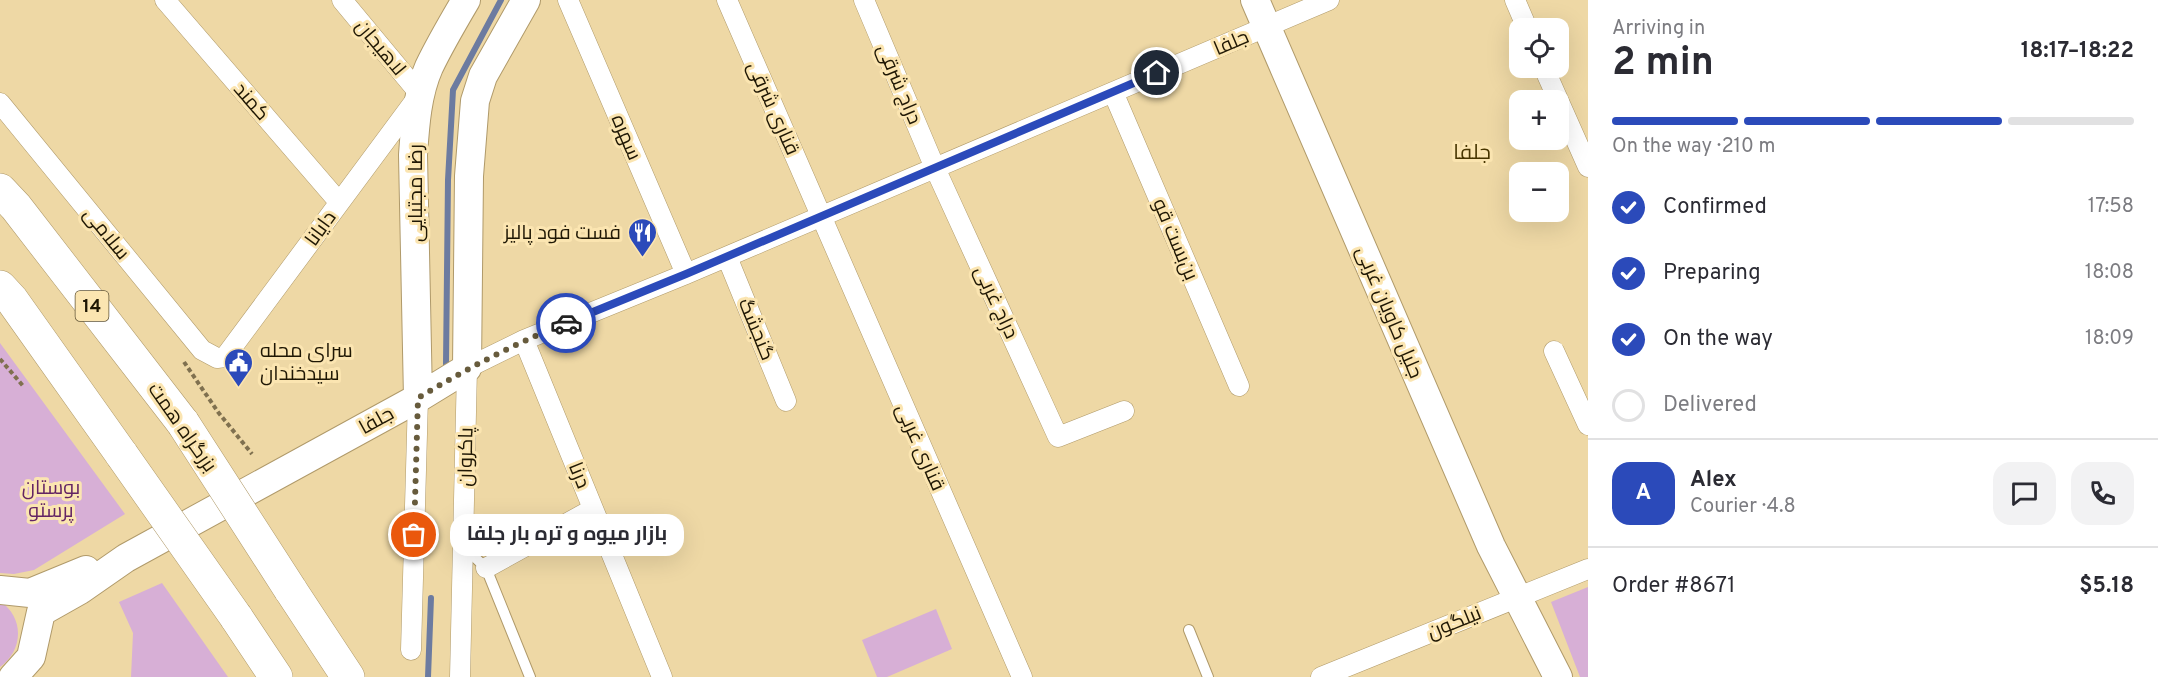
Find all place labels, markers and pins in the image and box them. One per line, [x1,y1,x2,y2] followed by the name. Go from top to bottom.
[1131,47,1182,98] pin
[626,216,658,258] restaurant icon: فست فود پالیز
[503,221,621,247] place label: فست فود پالیز
[260,339,353,388] place label: سرای محله سیدخندان
[223,346,255,388] public building icon: سرای محله سیدخندان
[388,509,439,560] pin
[450,514,684,556] callout: بازار میوه و تره بار جلفا

